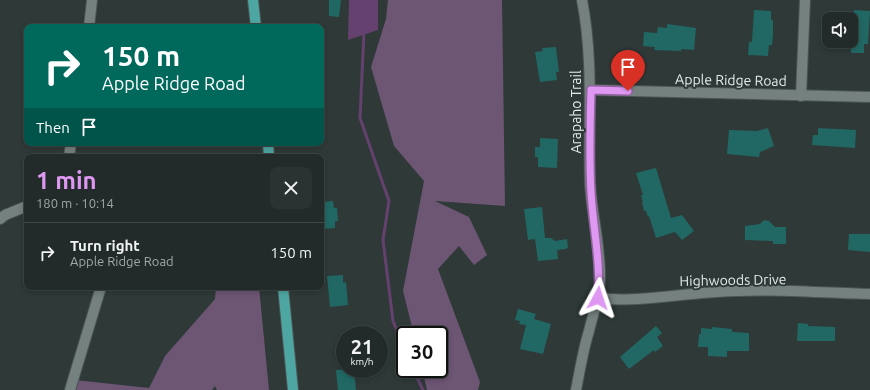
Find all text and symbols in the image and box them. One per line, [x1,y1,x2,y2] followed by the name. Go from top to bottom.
[822,12,858,48] map controls
[822,12,858,48] button: sound
[36,40,88,92] icon: right
[102,40,180,71] text: 150 m
[611,50,645,91] pin
[617,56,639,78] icon: arrive
[568,70,584,154] street label: Arapaho Trail
[675,71,787,89] street label: Apple Ridge Road
[102,73,246,93] text: Apple Ridge Road
[78,116,100,138] icon: arrive
[36,119,70,136] text: Then
[36,167,97,194] text: 1 min
[270,167,312,209] button: close
[36,196,114,210] text: 180 m · 10:14
[70,237,140,254] text: Turn right
[36,242,58,264] icon: right
[270,244,312,261] text: 150 m
[70,254,174,268] text: Apple Ridge Road
[679,271,787,289] street label: Highwoods Drive
[577,277,619,319] position arrow
[396,326,448,378] speed limit sign: 30
[351,335,373,358] text: 21
[350,356,374,367] text: km/h

